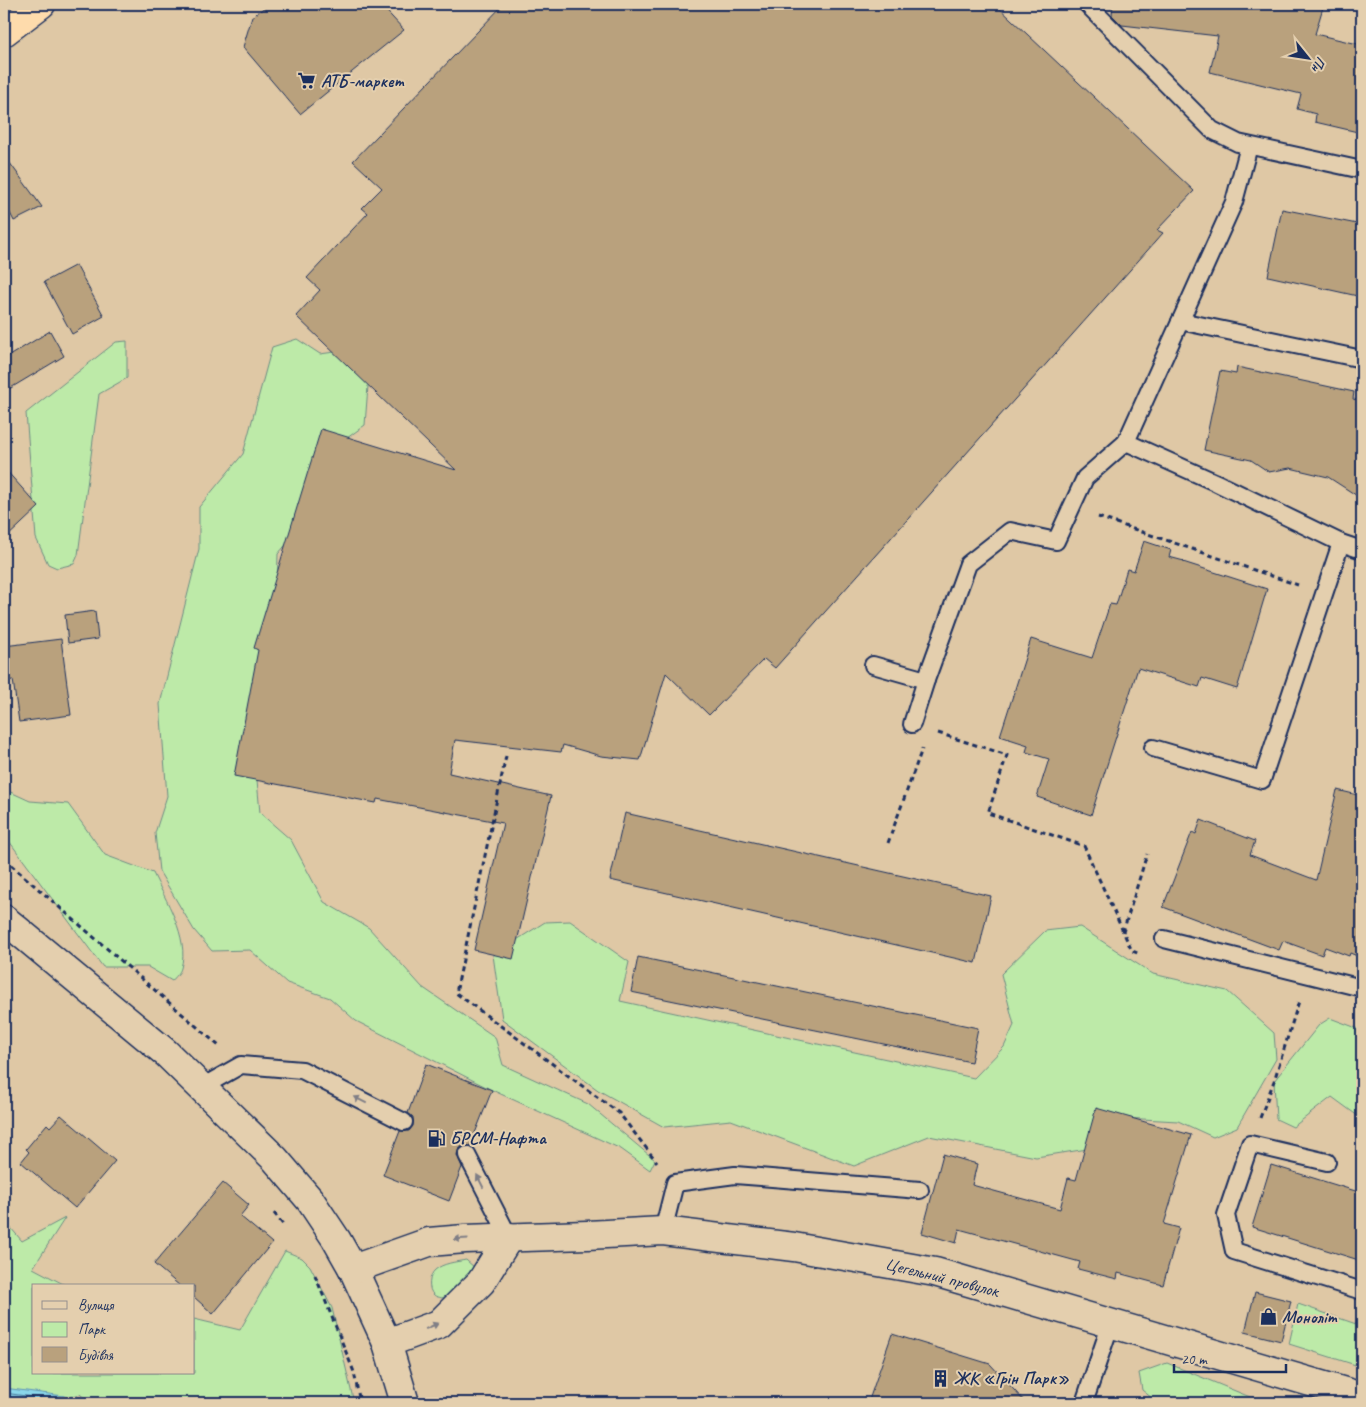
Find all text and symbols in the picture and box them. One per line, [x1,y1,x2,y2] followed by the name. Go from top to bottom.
[1284,32,1334,82] north arrow
[1307,54,1330,76] text: Пн
[321,70,405,92] place label: АТБ-маркет
[297,71,317,91] supermarket icon: АТБ-маркет
[353,1096,368,1104] one-way arrow
[450,1127,547,1149] place label: БРСМ-Нафта
[426,1128,446,1148] fuel station icon: БРСМ-Нафта
[476,1173,484,1188] one-way arrow
[452,1236,468,1244] one-way arrow
[883,1252,1002,1302] street label: Цегельний провулок
[32,1284,195,1374] legend
[78,1296,115,1315] text: Вулиця
[1282,1306,1338,1328] place label: Моноліт
[1258,1307,1278,1327] shop icon: Моноліт
[78,1320,106,1339] text: Парк
[425,1321,439,1329] one-way arrow
[1174,1342,1286,1374] scale bar
[78,1346,113,1365] text: Будівля
[1181,1350,1208,1369] text: 20 m
[954,1367,1069,1389] place label: ЖК «Грін Парк»
[930,1368,950,1388] building icon: ЖК «Грін Парк»

